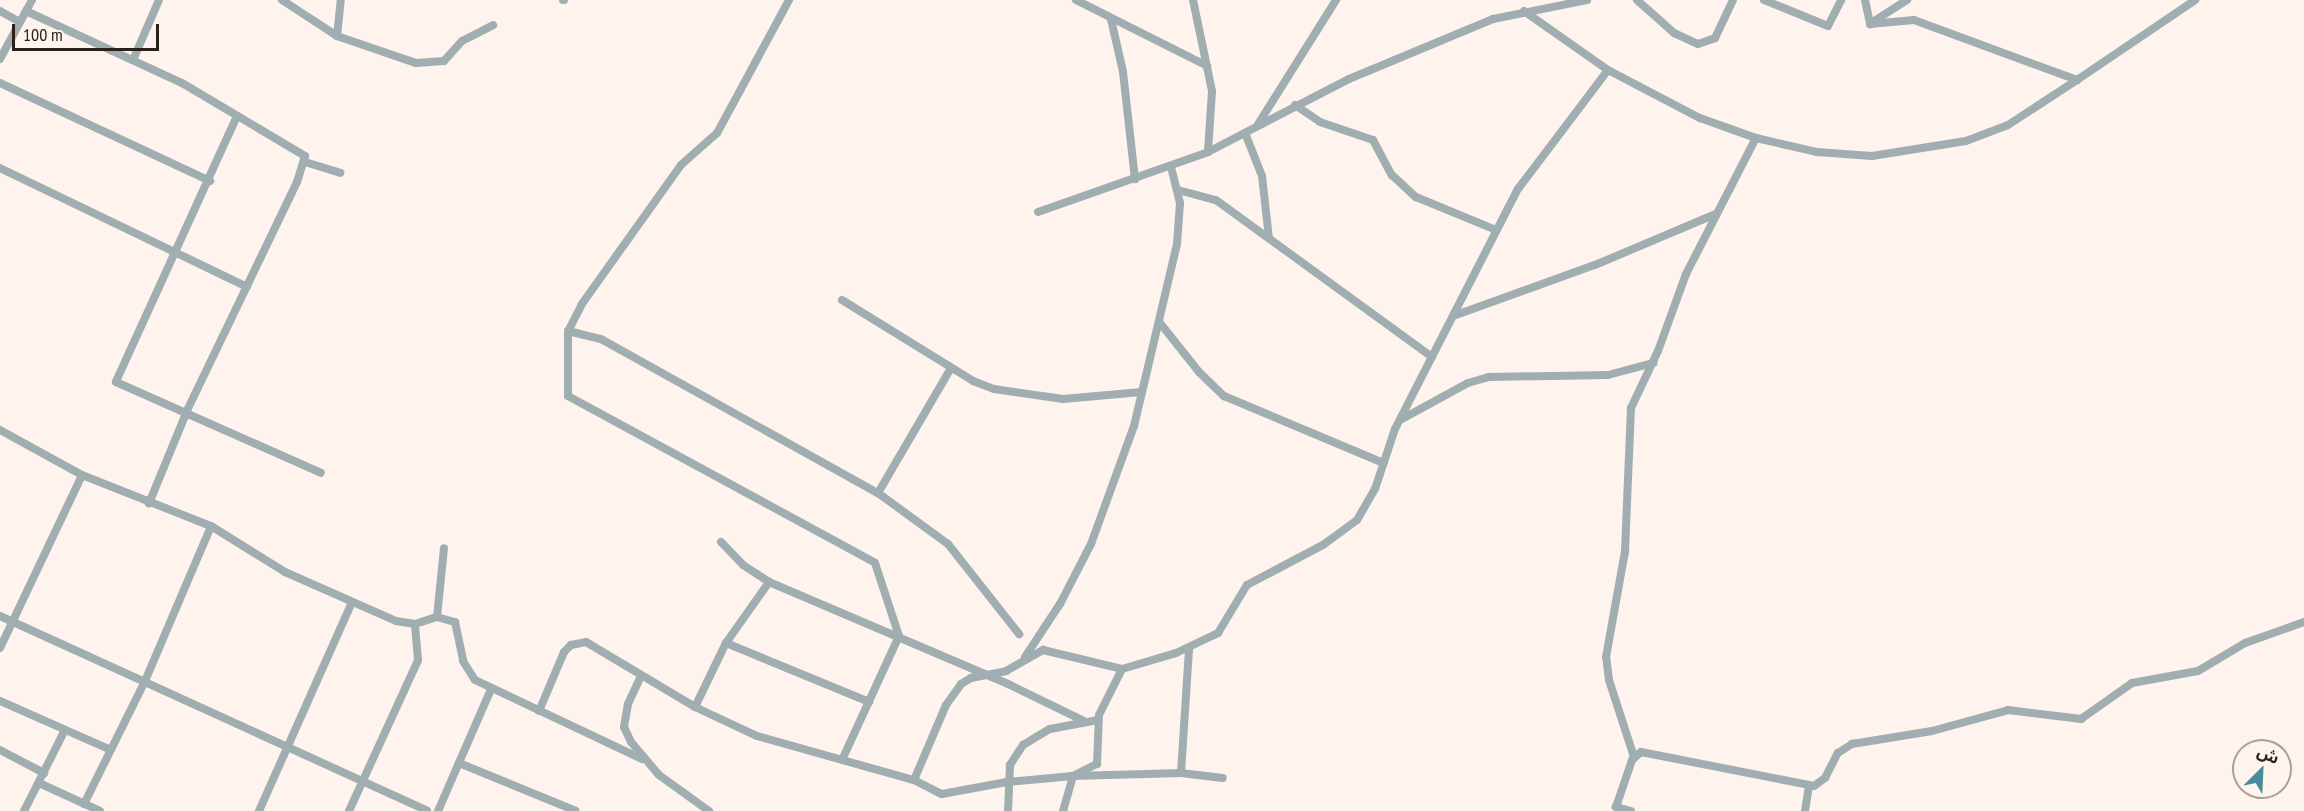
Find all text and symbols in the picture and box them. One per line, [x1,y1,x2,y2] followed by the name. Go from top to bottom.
[15,12,162,50] scale bar
[23,23,63,46] text: 100 m
[2232,739,2292,799] north arrow
[2254,741,2283,768] text: ش

